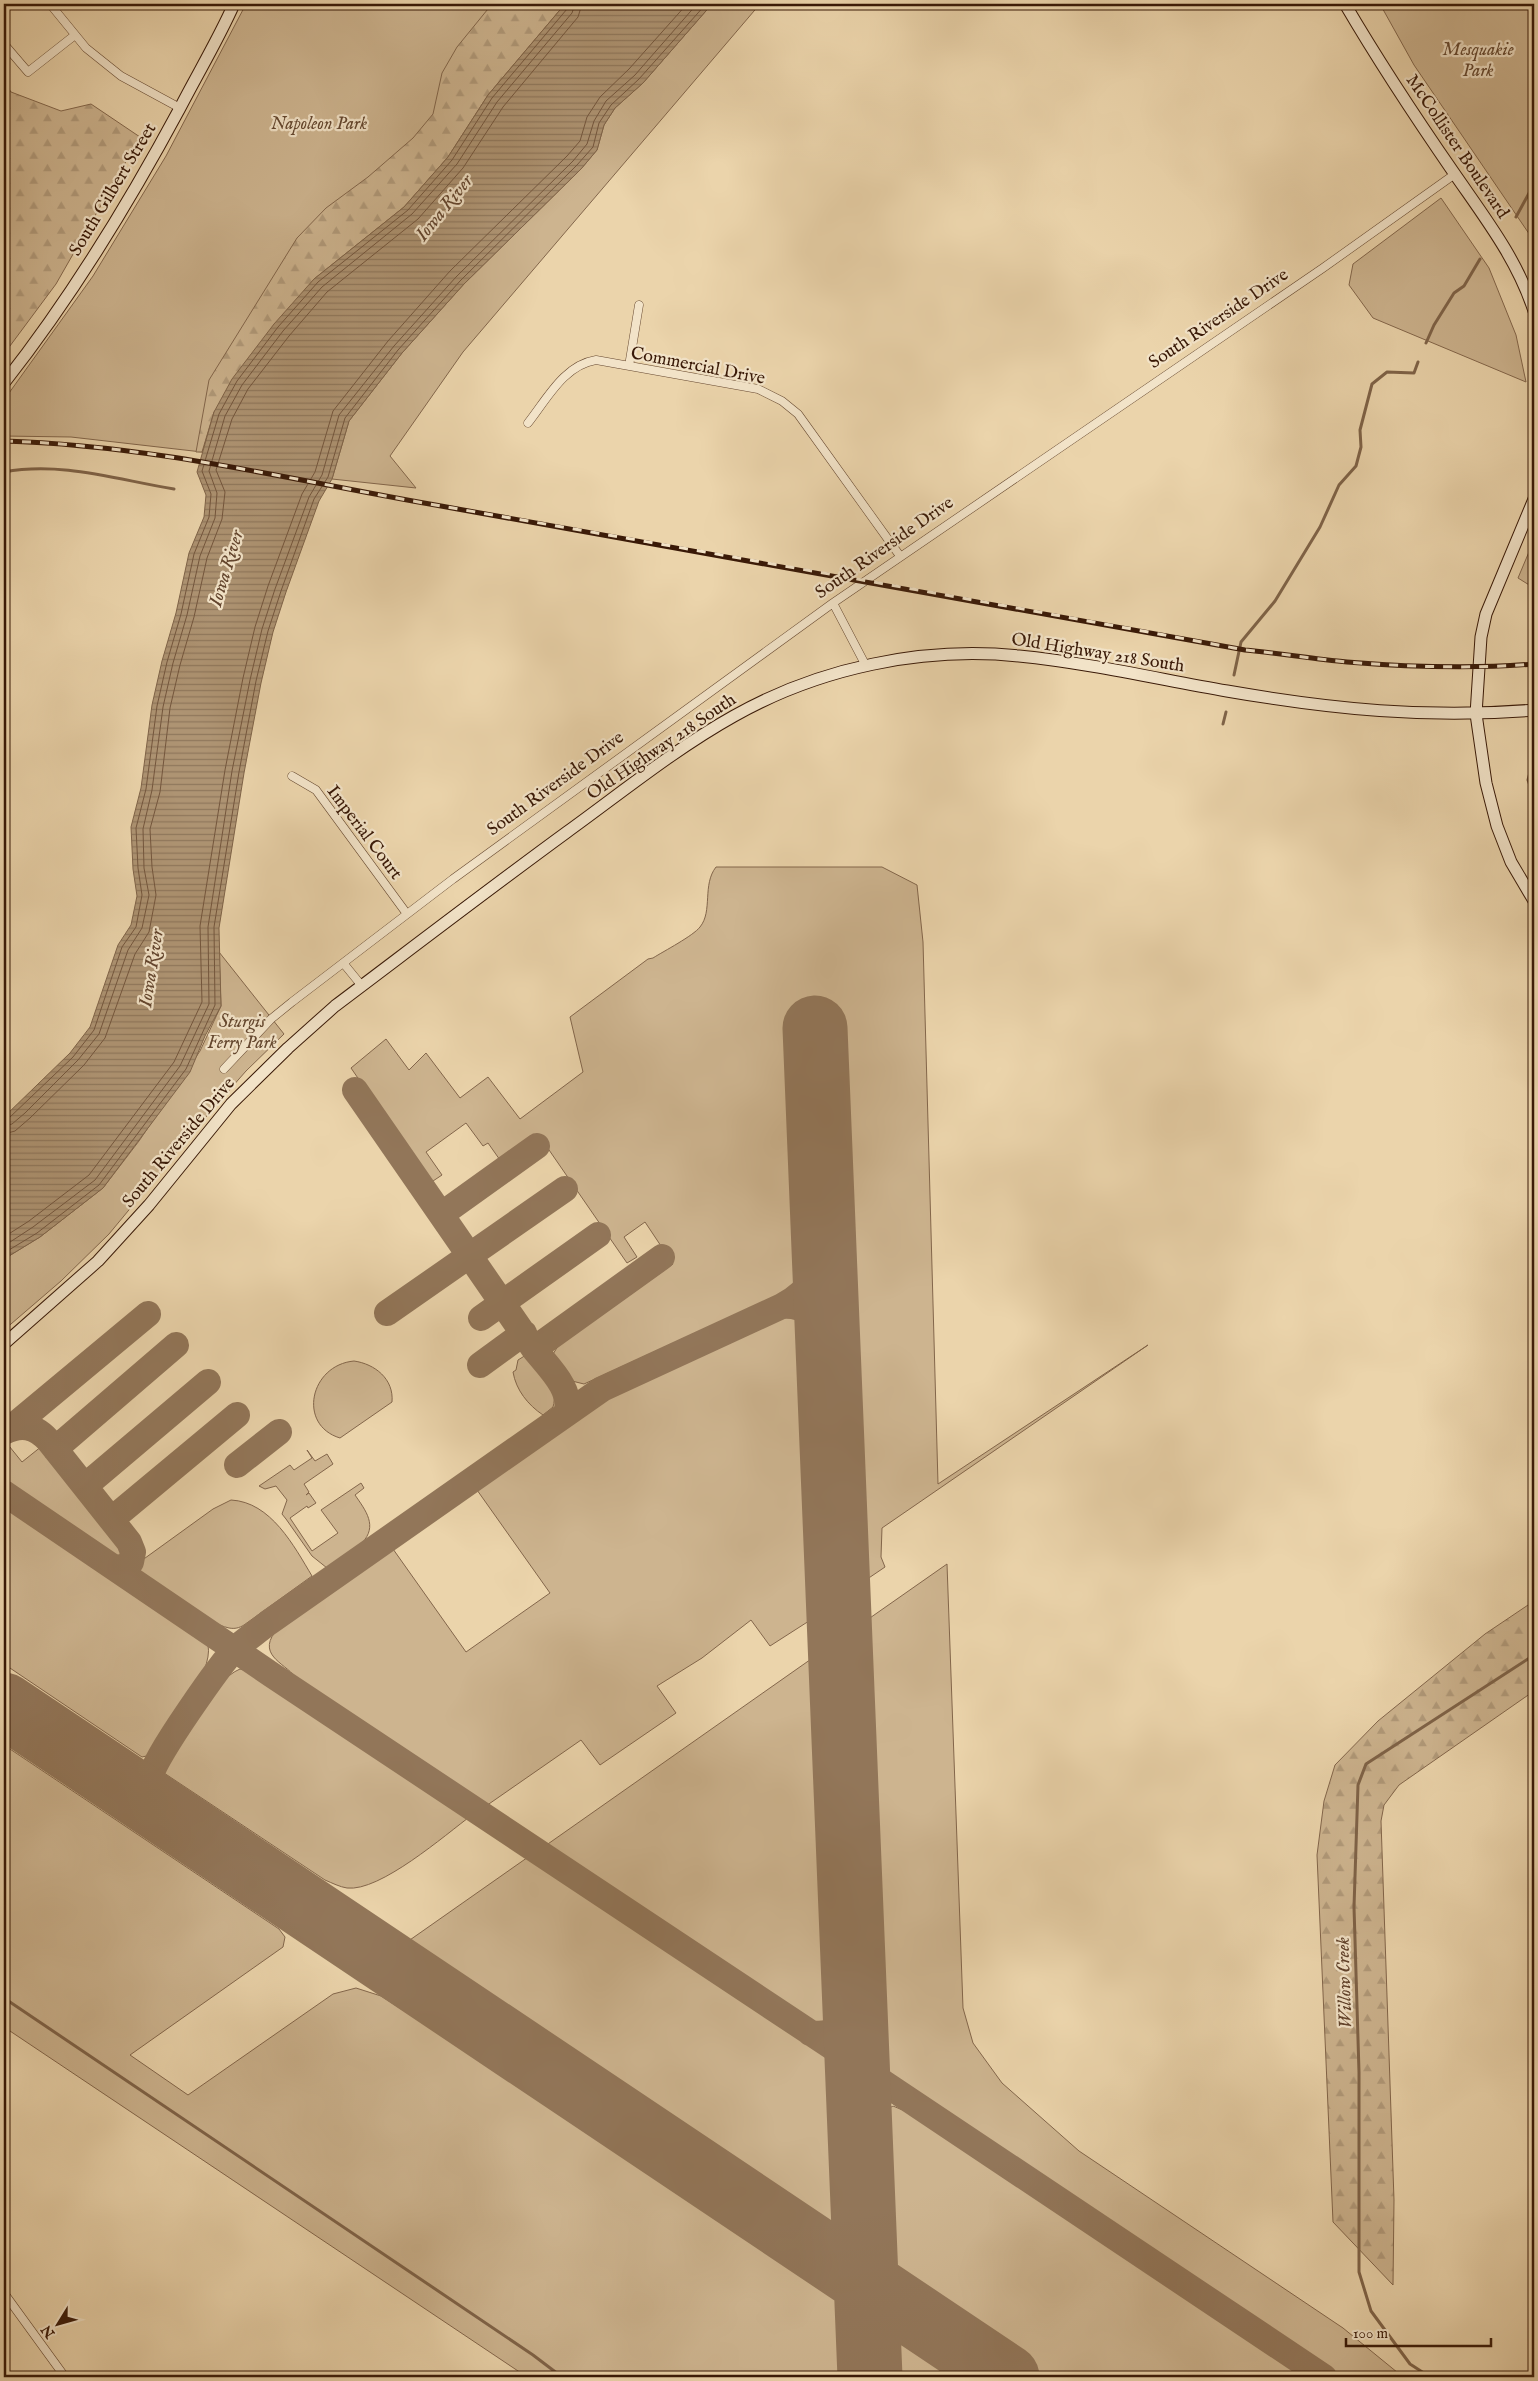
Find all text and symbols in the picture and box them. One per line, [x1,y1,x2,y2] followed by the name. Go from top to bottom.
[1442,39,1514,83] park label: Mesquakie Park
[1400,70,1514,224] street label: McCollister Boulevard
[271,113,367,136] park label: Napoleon Park
[64,119,162,261] street label: South Gilbert Street
[410,169,480,247] water label: Iowa River
[1145,264,1293,375] street label: South Riverside Drive
[629,342,767,391] street label: Commercial Drive
[811,492,959,605] street label: South Riverside Drive
[204,526,250,611] water label: Iowa River
[1010,628,1186,679] street label: Old Highway 218 South
[583,689,741,806] street label: Old Highway 218 South
[483,727,629,842] street label: South Riverside Drive
[321,781,407,885] street label: Imperial Court
[134,926,170,1010] water label: Iowa River
[207,1011,277,1055] park label: Sturgis Ferry Park
[118,1073,241,1213] street label: South Riverside Drive
[1331,1936,1359,2029] water label: Willow Creek
[32,2298,82,2348] north arrow
[1346,2316,1490,2348] scale bar
[38,2321,60,2342] text: N
[1353,2324,1389,2343] text: 100 m

